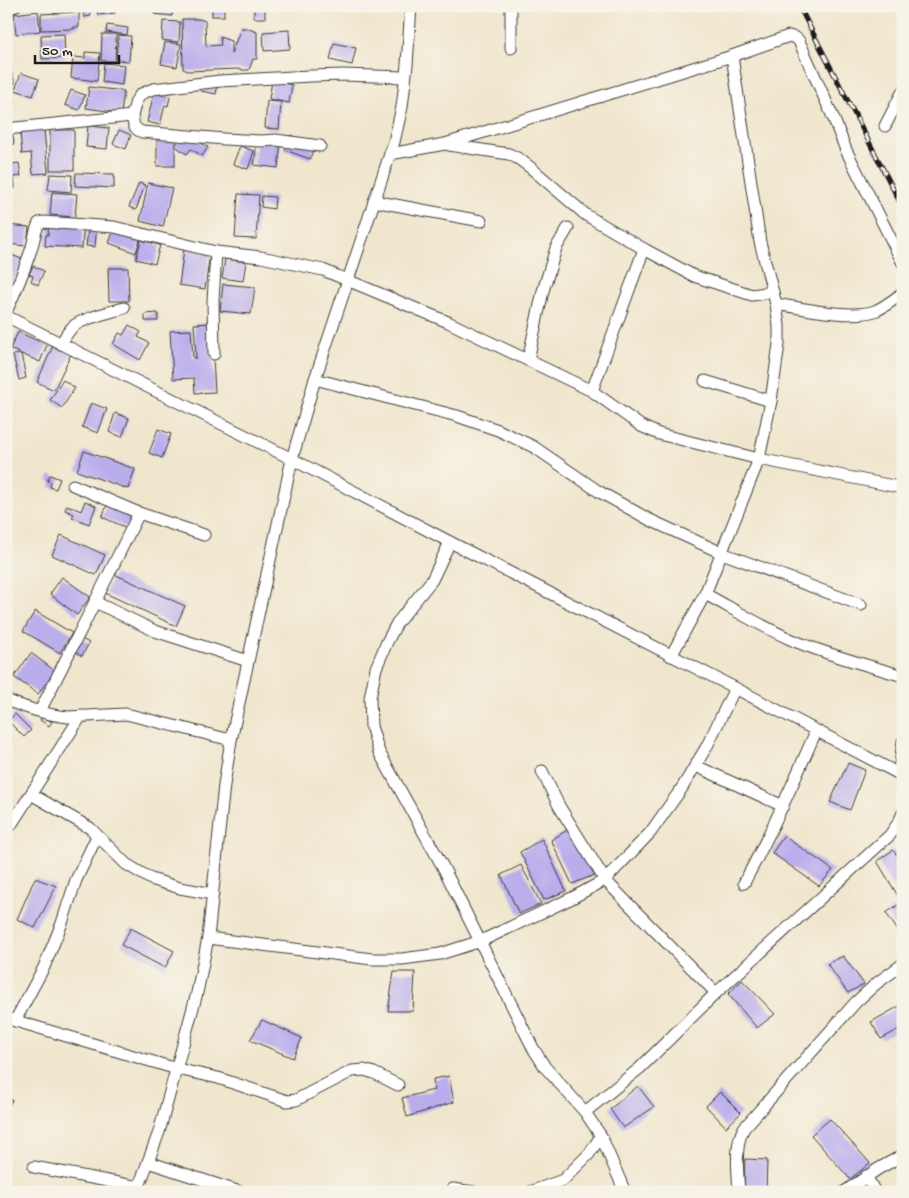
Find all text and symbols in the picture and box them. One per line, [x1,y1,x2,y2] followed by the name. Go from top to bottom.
[35,32,119,64] scale bar
[42,43,73,61] text: 50 m

